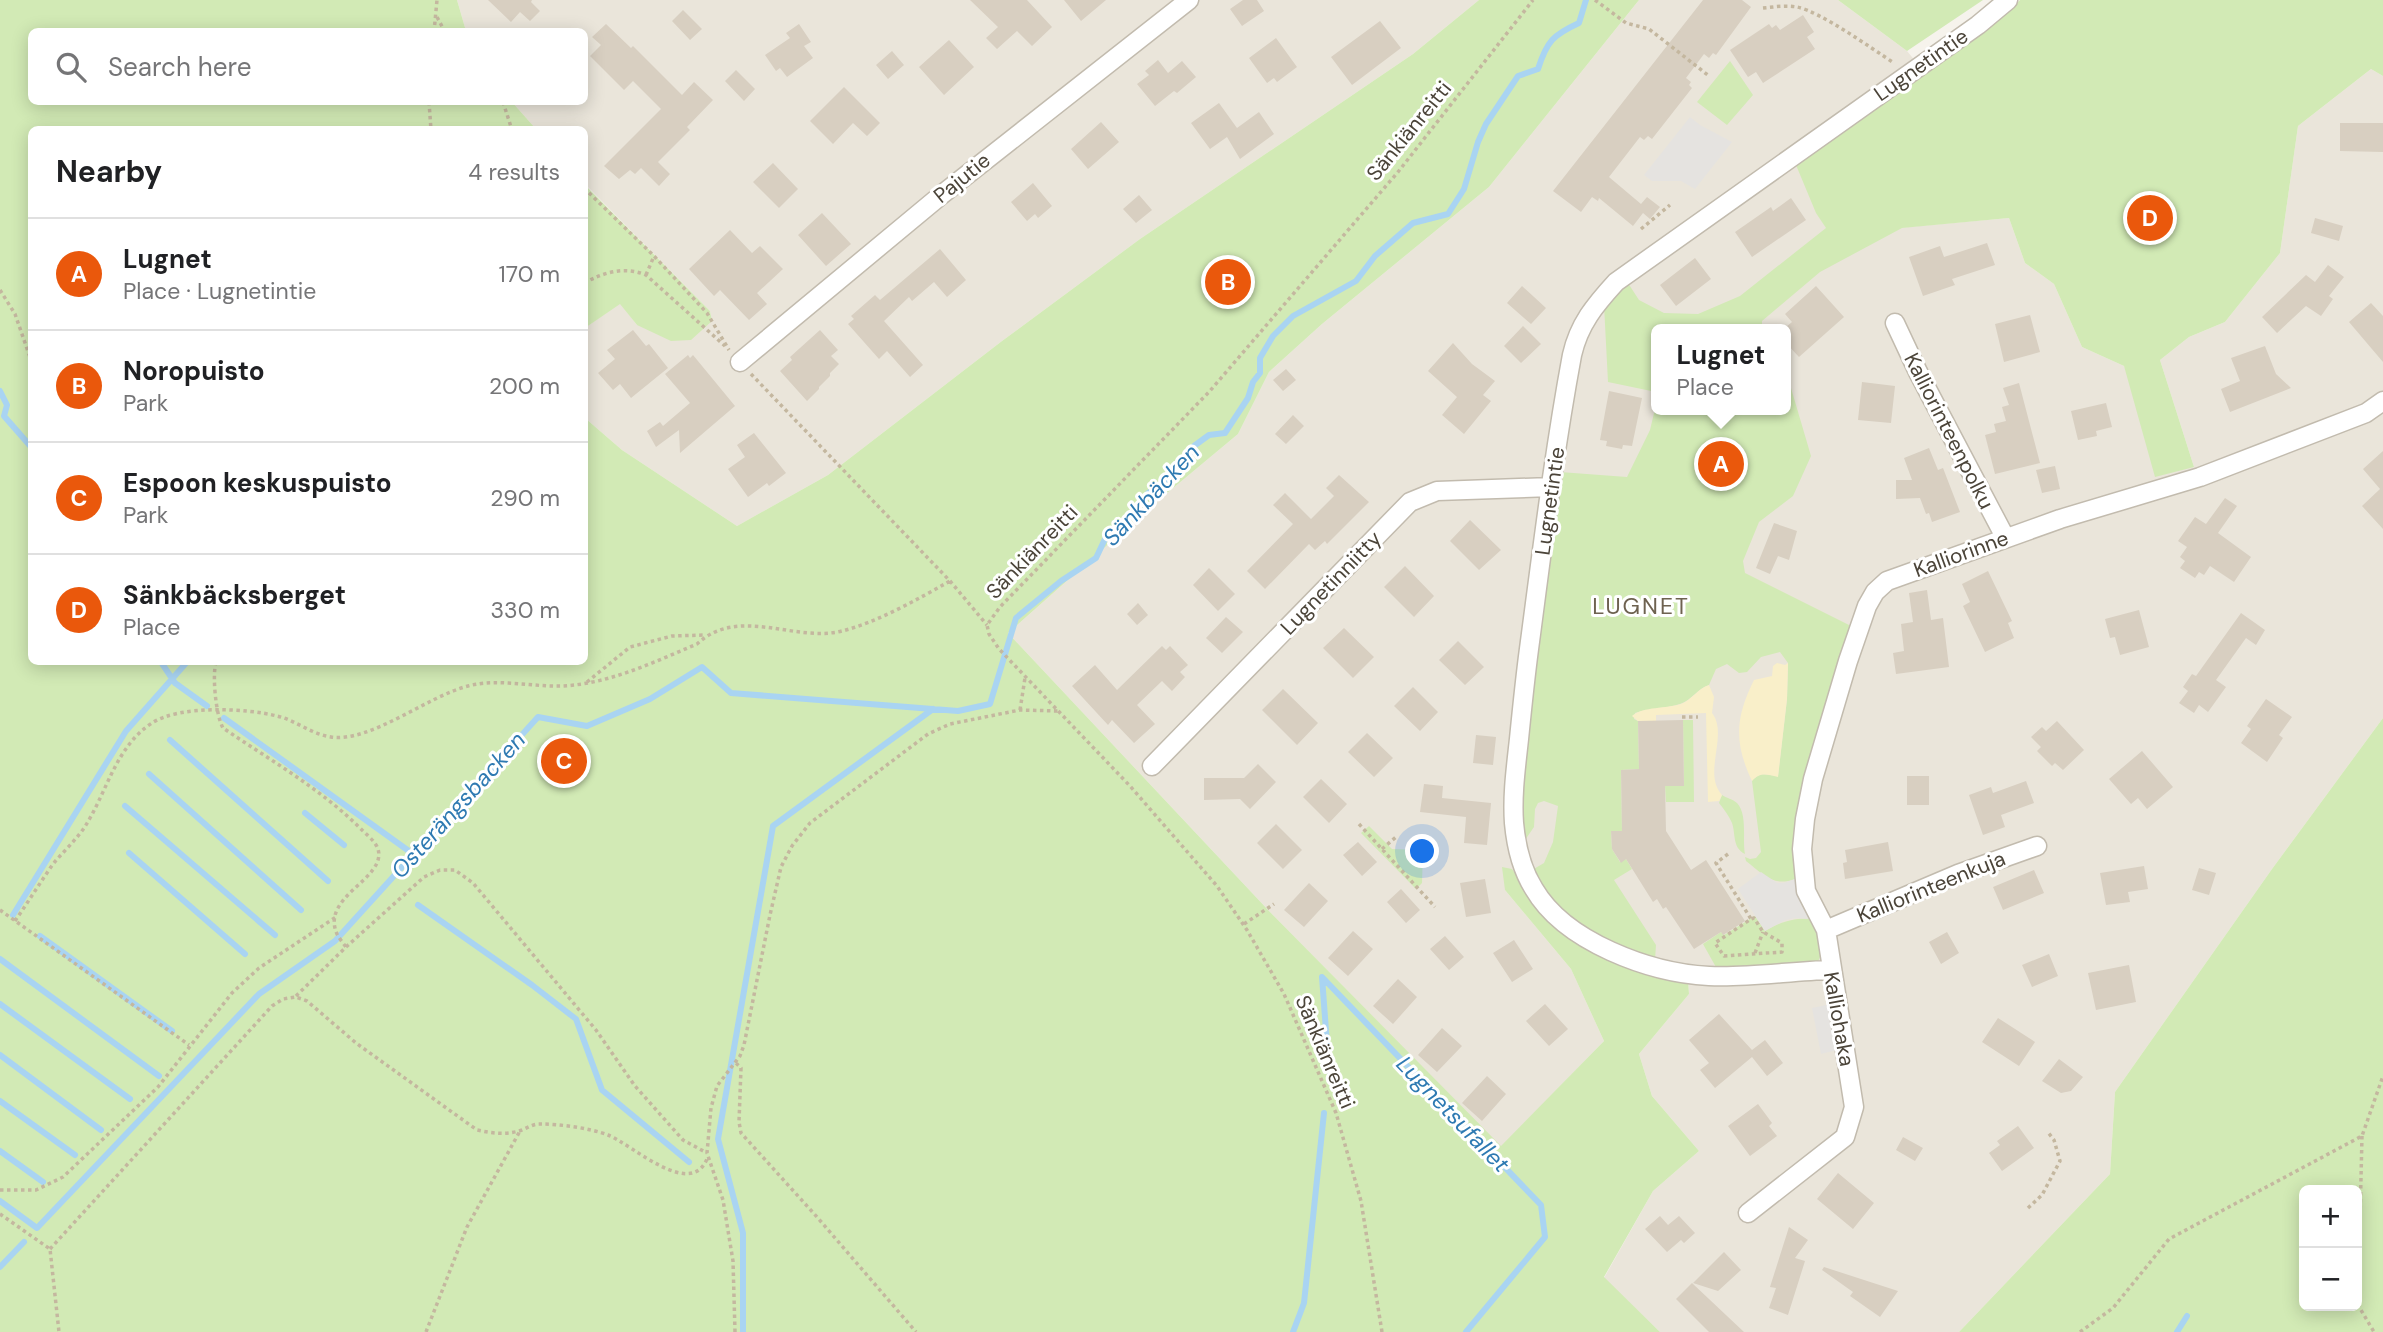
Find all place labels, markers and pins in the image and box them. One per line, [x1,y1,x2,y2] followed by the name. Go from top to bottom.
[2127,192,2173,244] pin: D
[1205,256,1251,308] pin: B
[1698,438,1744,490] pin: A
[541,735,587,787] pin: C

